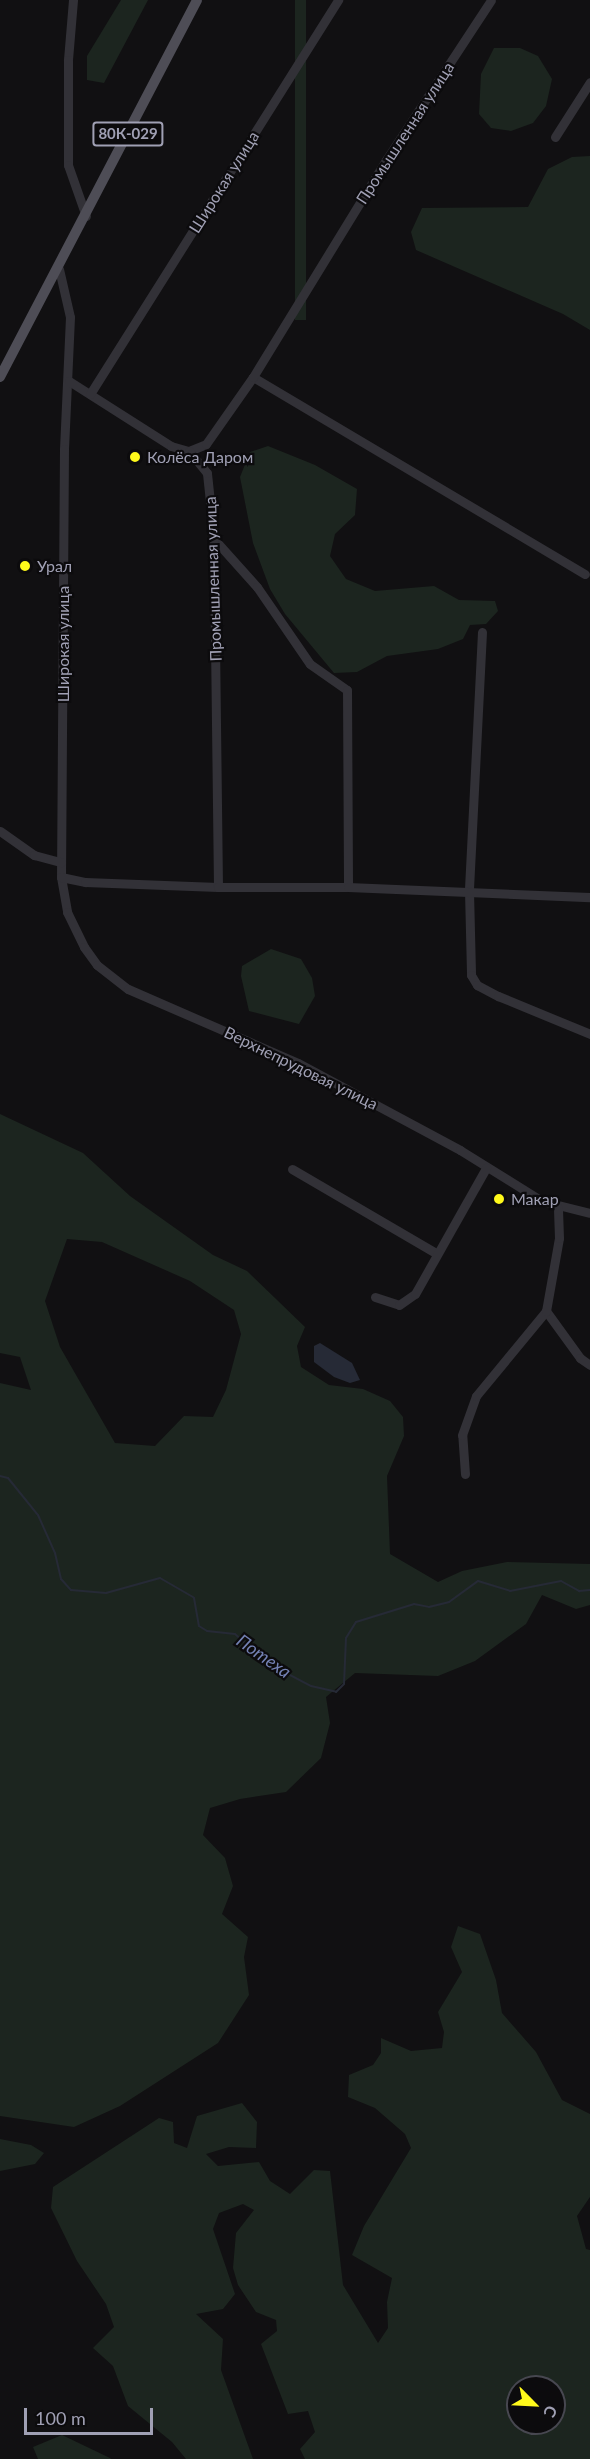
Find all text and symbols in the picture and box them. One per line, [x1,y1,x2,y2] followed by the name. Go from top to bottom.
[352,59,458,207] street label: Промышленная улица
[92,122,164,146] road number: 80К-029
[185,128,263,236] street label: Широкая улица
[147,447,253,467] place label: Колёса Даром
[128,450,142,464] marker: Колёса Даром
[201,496,225,662] street label: Промышленная улица
[37,556,72,576] place label: Урал
[18,559,32,573] marker: Урал
[53,586,73,702] street label: Широкая улица
[221,1022,381,1114] street label: Верхнепрудовая улица
[511,1189,559,1209] place label: Макар
[492,1192,506,1206] marker: Макар
[233,1630,295,1682] water label: Потеха
[506,2375,566,2435] north arrow
[27,2396,156,2434] scale bar
[540,2403,562,2420] text: С
[35,2407,86,2429] text: 100 m

